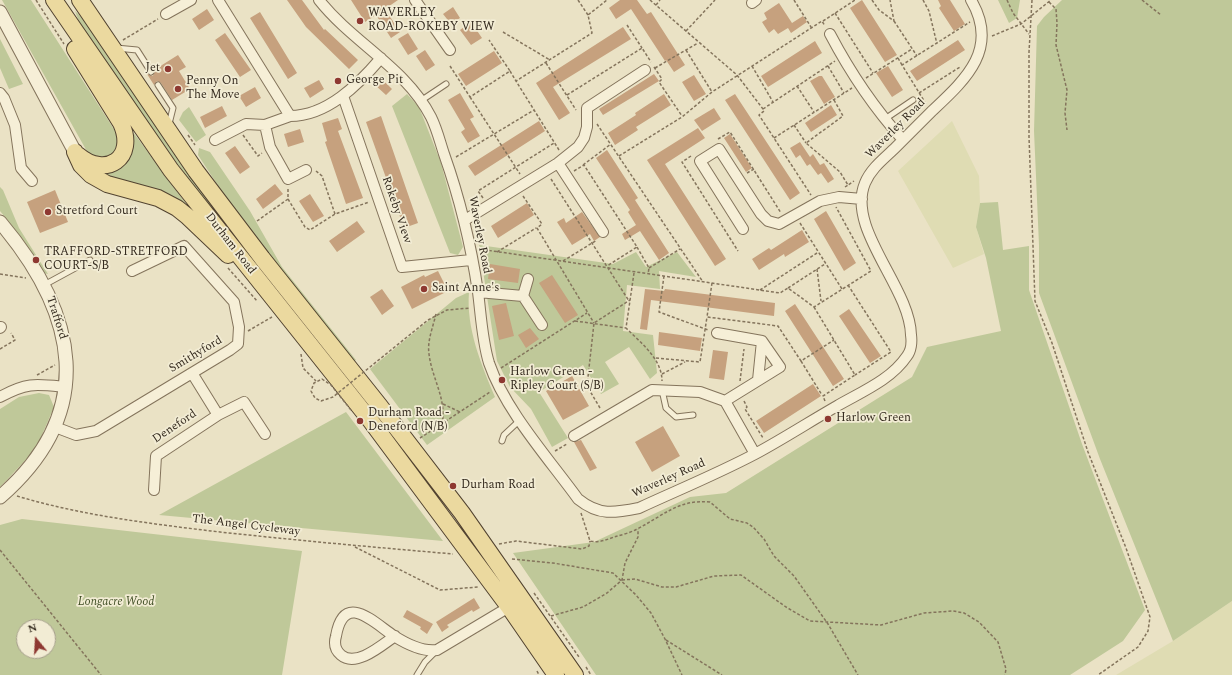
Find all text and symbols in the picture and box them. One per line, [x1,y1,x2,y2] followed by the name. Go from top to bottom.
[368,7,494,35] place label: WAVERLEY ROAD-ROKEBY VIEW
[355,16,365,26] marker: WAVERLEY ROAD-ROKEBY VIEW
[146,62,160,76] place label: Jet
[163,64,173,74] marker: Jet
[346,74,403,88] place label: George Pit
[186,75,239,103] place label: Penny On The Move
[333,76,343,86] marker: George Pit
[173,84,183,94] marker: Penny On The Move
[863,96,929,162] street label: Waverley Road
[378,175,414,245] street label: Rokeby View
[464,195,494,275] street label: Waverley Road
[56,205,138,219] place label: Stretford Court
[43,207,53,217] marker: Stretford Court
[202,210,258,278] street label: Durham Road
[44,246,188,274] place label: TRAFFORD-STRETFORD COURT-S/B
[31,255,41,265] marker: TRAFFORD-STRETFORD COURT-S/B
[432,282,499,296] place label: Saint Anne's
[419,284,429,294] marker: Saint Anne's
[42,295,70,341] street label: Trafford
[167,334,225,376] street label: Smithyford
[510,366,604,394] place label: Harlow Green - Ripley Court (S/B)
[497,375,507,385] marker: Harlow Green - Ripley Court (S/B)
[150,407,200,447] street label: Deneford
[368,407,449,435] place label: Durham Road - Deneford (N/B)
[836,412,911,426] place label: Harlow Green
[823,414,833,424] marker: Harlow Green
[355,416,365,426] marker: Durham Road - Deneford (N/B)
[630,456,708,502] street label: Waverley Road
[461,479,535,493] place label: Durham Road
[448,481,458,491] marker: Durham Road
[191,512,301,540] street label: The Angel Cycleway
[78,596,154,610] park label: Longacre Wood
[16,619,56,659] north arrow
[26,619,39,638] text: N

